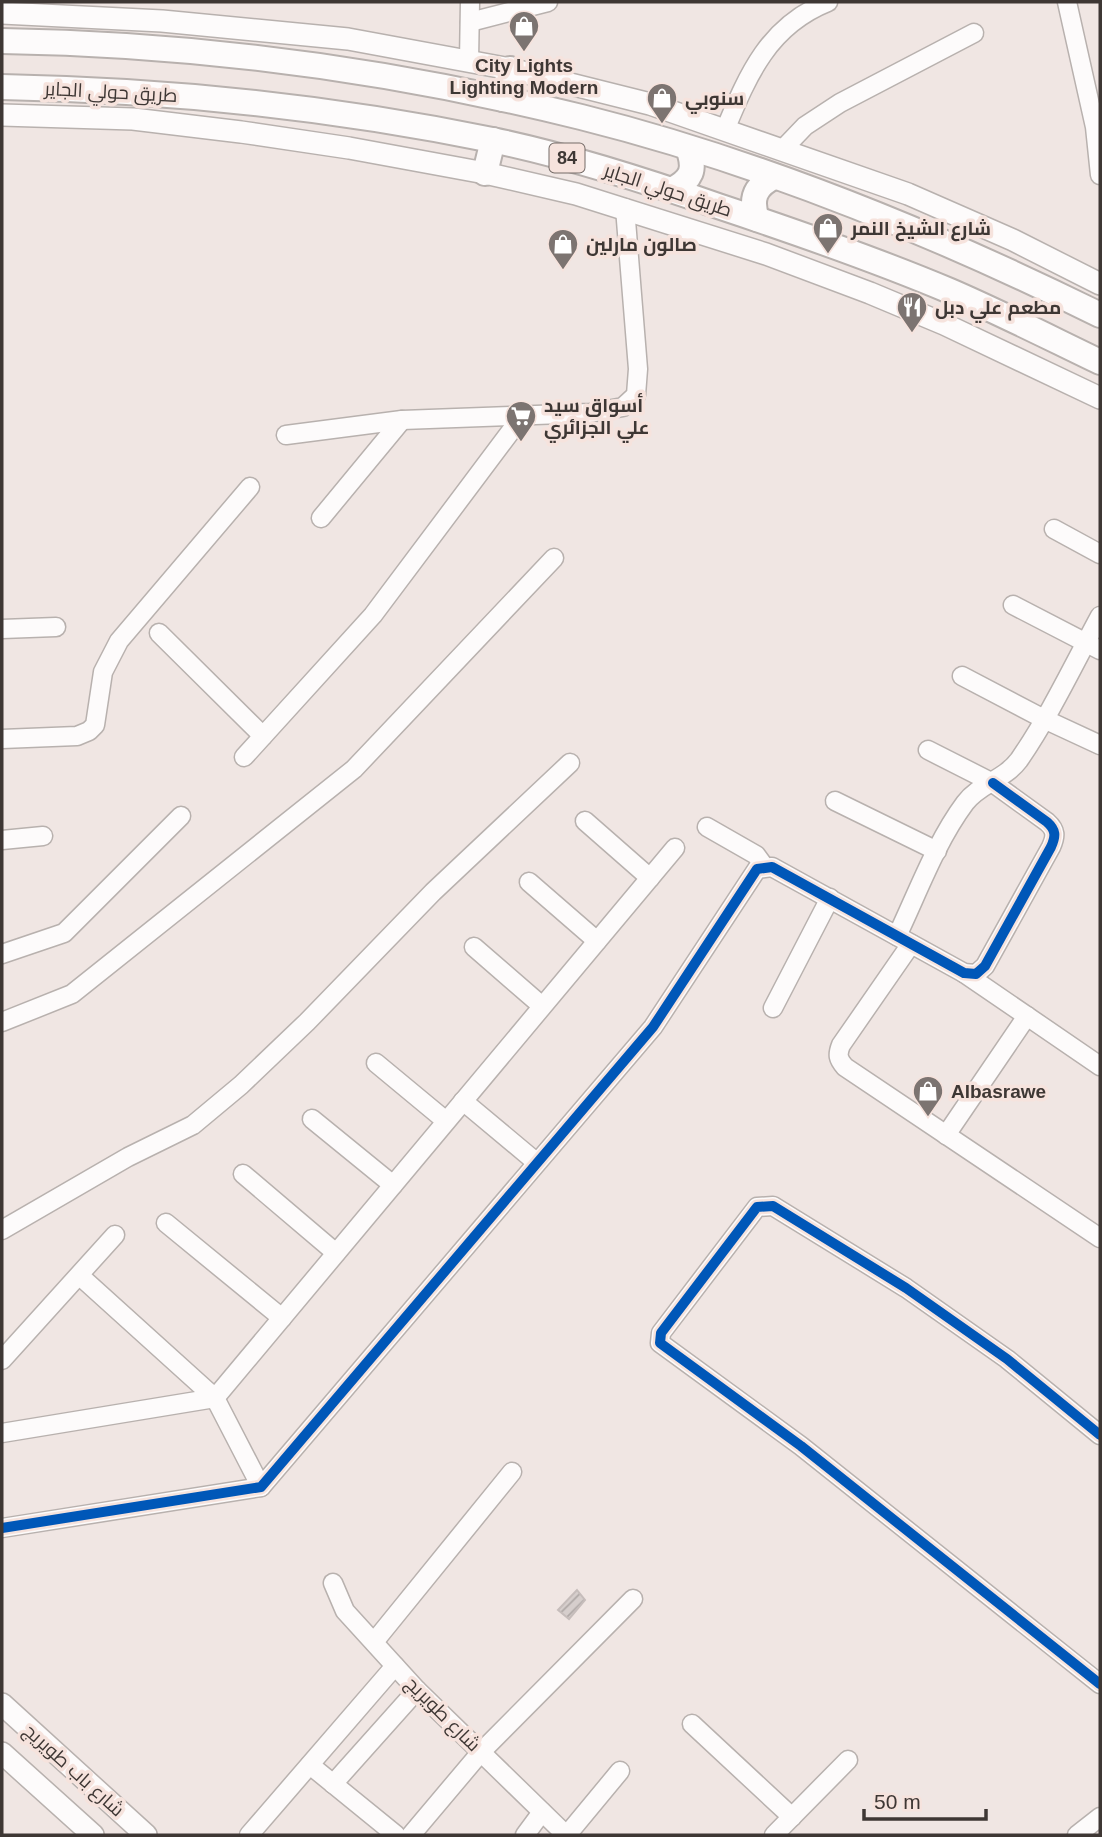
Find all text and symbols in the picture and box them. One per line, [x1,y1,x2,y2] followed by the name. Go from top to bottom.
[507,9,541,53] shop icon: City Lights Lighting Modern
[450,55,598,98] place label: City Lights Lighting Modern
[43,78,178,110] street label: طريق حولي الجاير
[645,81,679,125] shop icon: سنوبي
[685,88,744,114] place label: سنوبي
[550,144,584,173] road number: 84
[599,159,735,224] street label: طريق حولي الجاير
[811,211,845,255] shop icon: شارع الشيخ النمر
[850,218,991,242] place label: شارع الشيخ النمر
[546,227,580,271] shop icon: صالون مارلين
[586,234,697,256] place label: صالون مارلين
[895,290,929,334] restaurant icon: مطعم علي دبل
[935,297,1061,323] place label: مطعم علي دبل
[544,392,650,443] place label: أسواق سيد علي الجزائري
[504,399,538,443] supermarket icon: أسواق سيد علي الجزائري
[911,1074,945,1118] shop icon: Albasrawe
[951,1081,1046,1102] place label: Albasrawe
[399,1672,485,1758] street label: شارع طويريج
[18,1720,128,1823] street label: شارع باب طويريج
[864,1778,986,1822] scale bar
[874,1790,921,1813] text: 50 m

